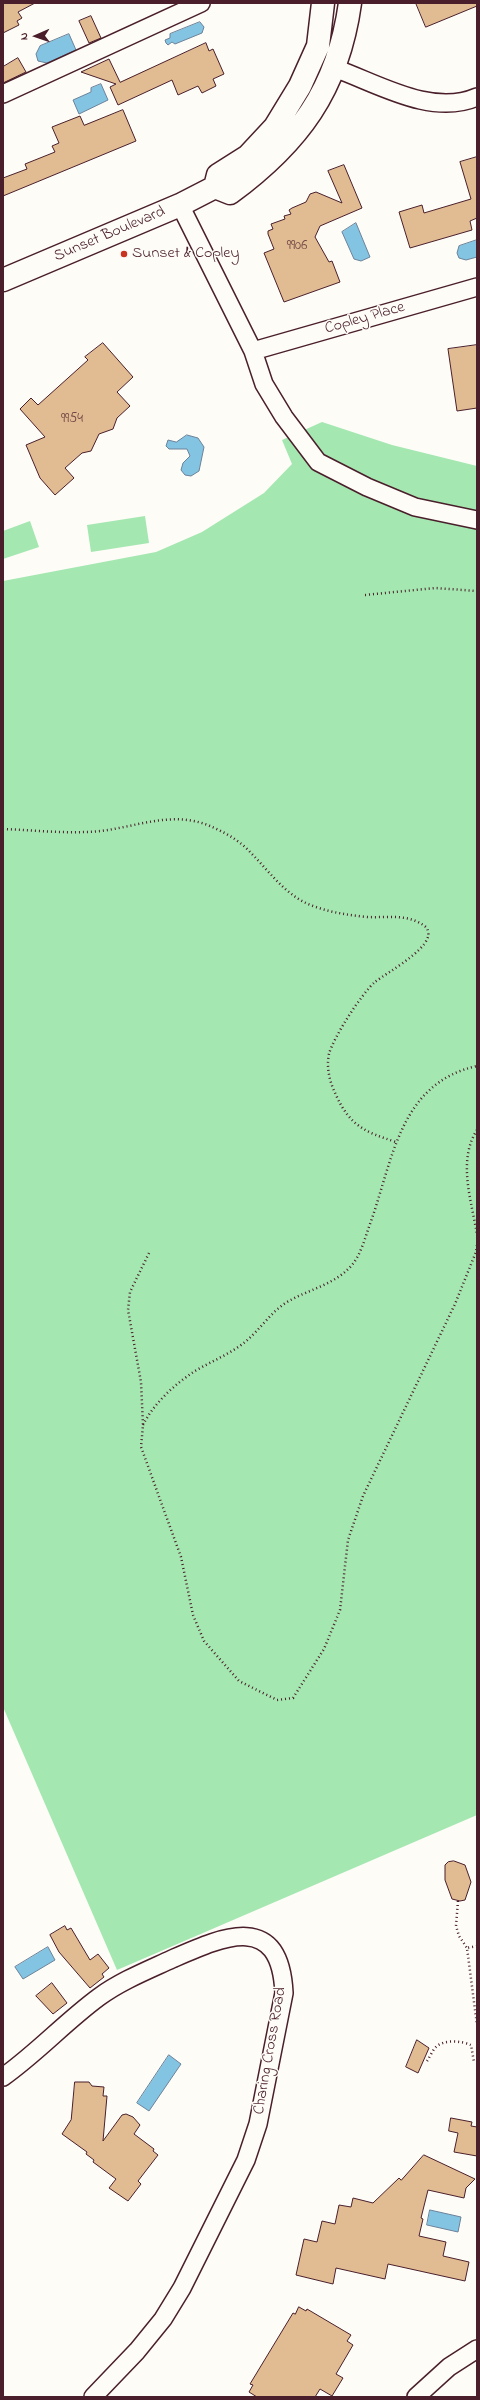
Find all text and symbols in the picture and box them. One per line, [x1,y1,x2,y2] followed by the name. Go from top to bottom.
[16,16,56,56] north arrow
[16,32,32,40] text: N
[52,203,168,267] street label: Sunset Boulevard
[287,239,307,255] house number: 9906
[132,244,239,264] place label: Sunset & Copley
[119,249,129,259] marker: Sunset & Copley
[323,298,407,340] street label: Copley Place
[61,412,83,428] house number: 9954
[250,1986,292,2116] street label: Charing Cross Road

